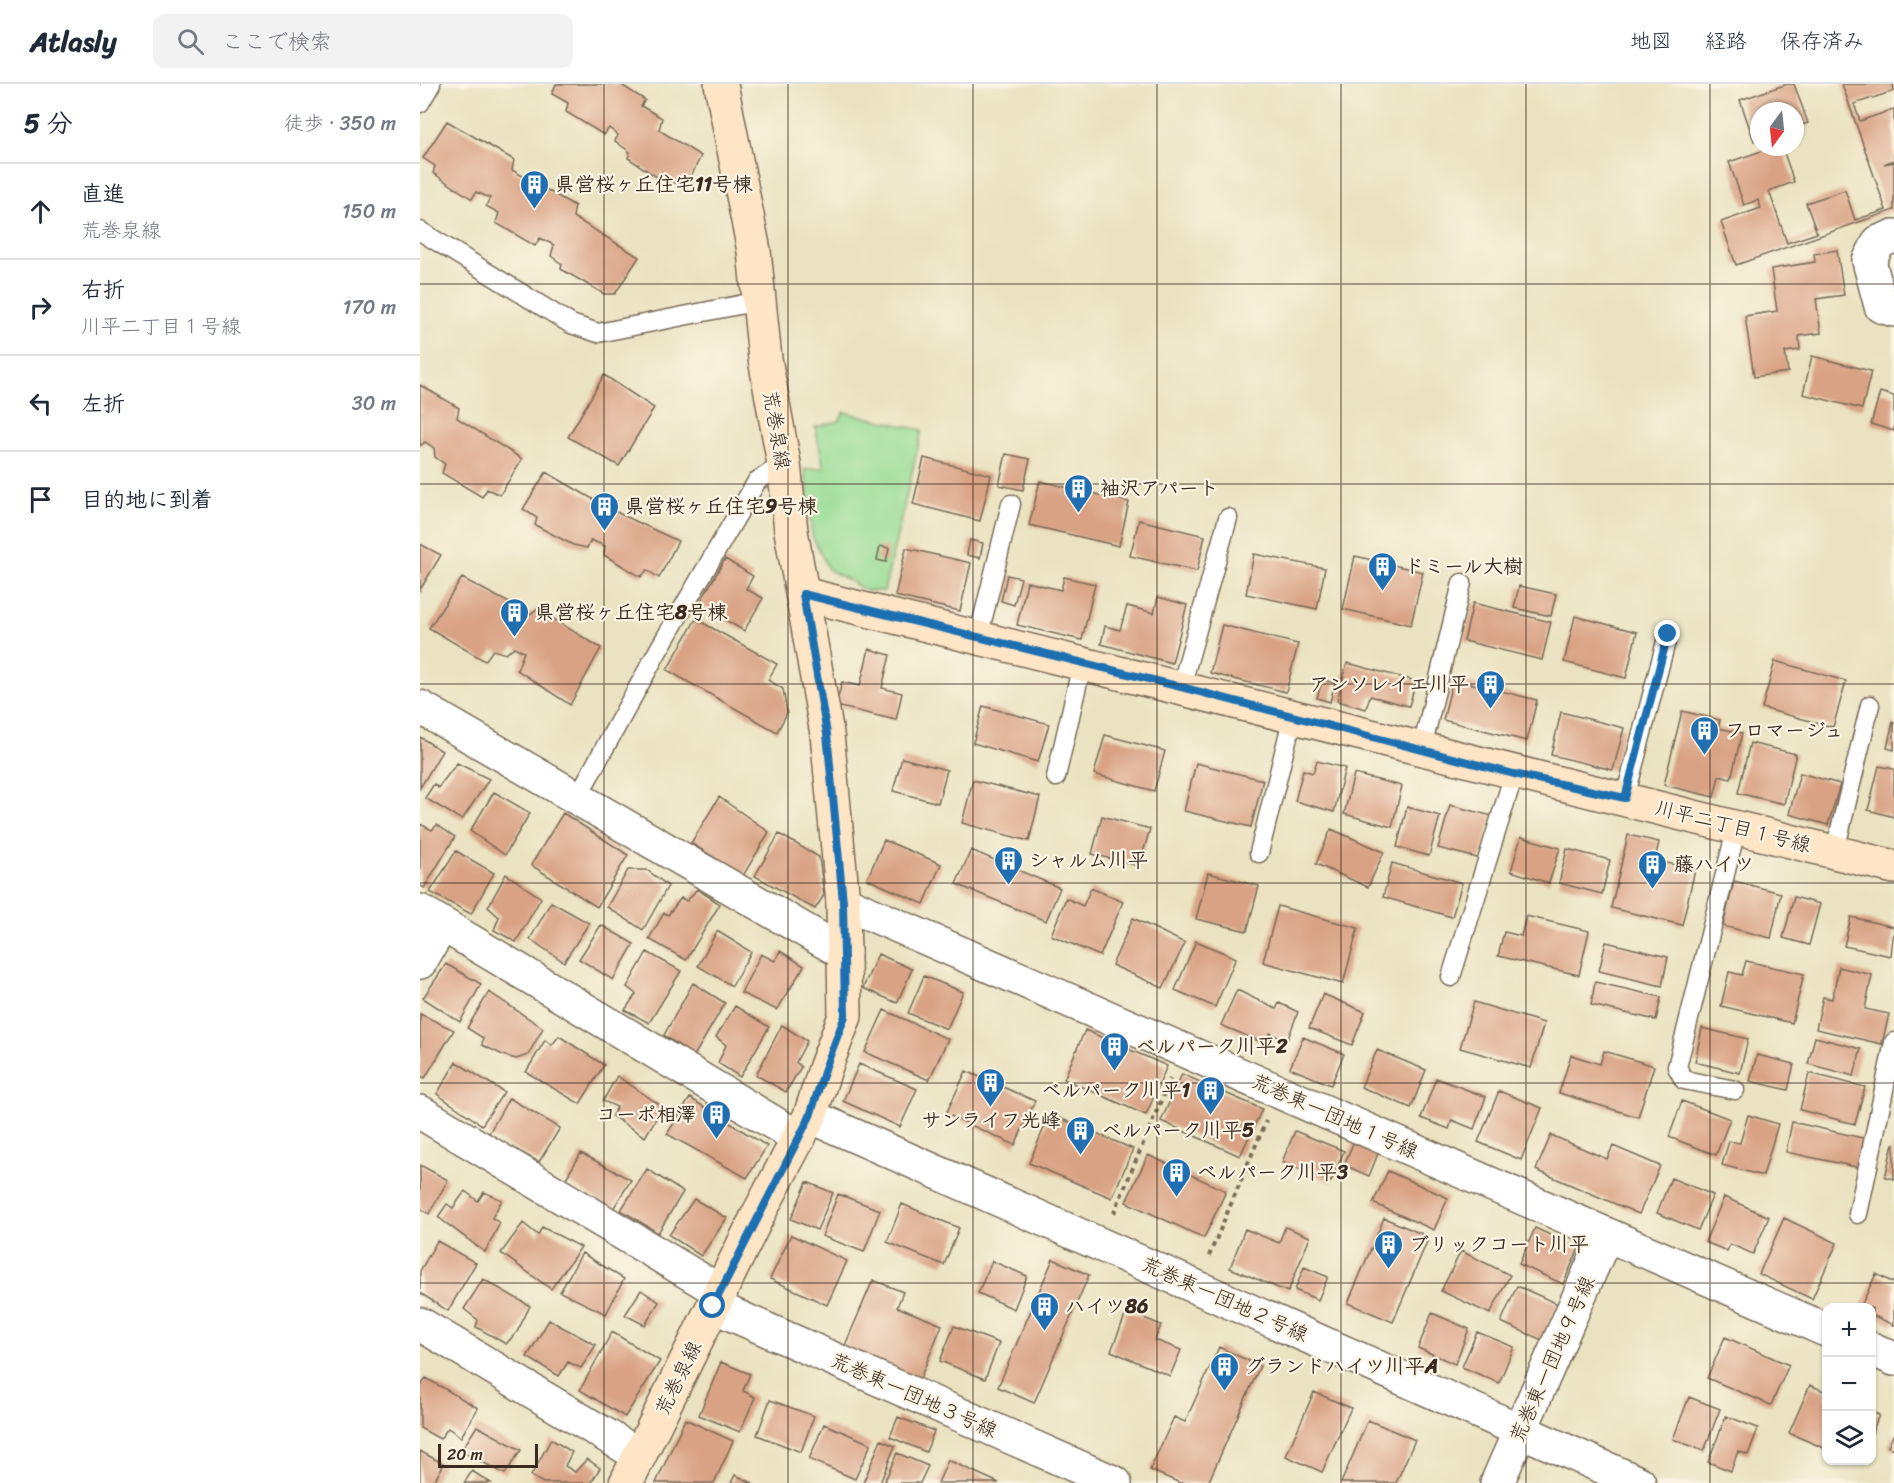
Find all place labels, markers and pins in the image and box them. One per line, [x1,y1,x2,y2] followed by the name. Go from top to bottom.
[555,167,753,202] place label: 県営桜ヶ丘住宅11号棟
[518,168,550,210] building icon: 県営桜ヶ丘住宅11号棟
[1100,471,1219,506] place label: 袖沢アパート
[1063,472,1095,514] building icon: 袖沢アパート
[625,489,818,524] place label: 県営桜ヶ丘住宅9号棟
[588,490,620,532] building icon: 県営桜ヶ丘住宅9号棟
[1404,549,1523,584] place label: ドミール大樹
[1367,550,1399,592] building icon: ドミール大樹
[535,595,728,630] place label: 県営桜ヶ丘住宅8号棟
[498,596,530,638] building icon: 県営桜ヶ丘住宅8号棟
[1309,667,1469,702] place label: アンソレイエ川平
[1474,668,1506,710] building icon: アンソレイエ川平
[1725,713,1844,748] place label: フロマージュ
[1688,714,1720,756] building icon: フロマージュ
[1029,843,1148,878] place label: シャルム川平
[992,844,1024,886] building icon: シャルム川平
[1674,847,1754,882] place label: 藤ハイツ
[1637,848,1669,890] building icon: 藤ハイツ
[1136,1029,1288,1064] place label: ベルパーク川平2
[1099,1030,1131,1072] building icon: ベルパーク川平2
[975,1066,1007,1108] building icon: サンライフ光峰
[1041,1073,1190,1108] place label: ベルパーク川平1
[1195,1074,1227,1116] building icon: ベルパーク川平1
[596,1097,696,1132] place label: コーポ相澤
[701,1098,733,1140] building icon: コーポ相澤
[921,1103,1061,1138] place label: サンライフ光峰
[1102,1113,1254,1148] place label: ベルパーク川平5
[1065,1114,1097,1156] building icon: ベルパーク川平5
[1197,1155,1348,1190] place label: ベルパーク川平3
[1160,1156,1192,1198] building icon: ベルパーク川平3
[1409,1227,1589,1262] place label: ブリックコート川平
[1372,1228,1404,1270] building icon: ブリックコート川平
[1065,1289,1148,1324] place label: ハイツ86
[1028,1290,1060,1332] building icon: ハイツ86
[1245,1349,1438,1384] place label: グランドハイツ川平A
[1208,1350,1240,1392] building icon: グランドハイツ川平A

